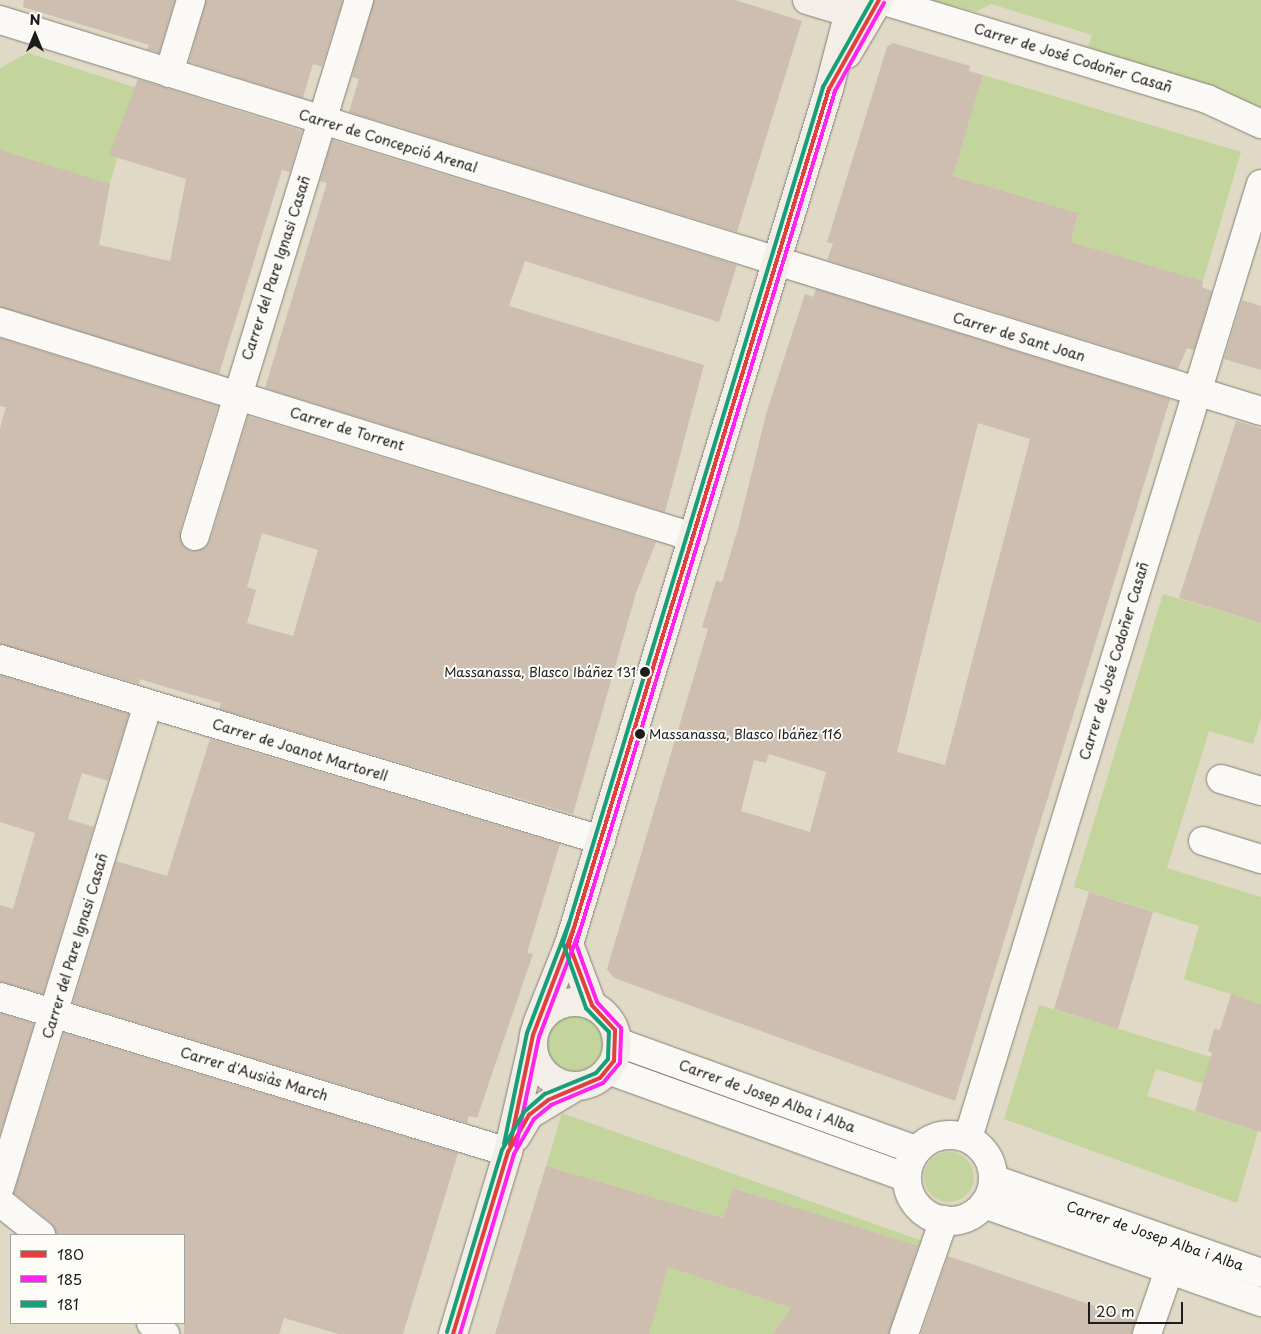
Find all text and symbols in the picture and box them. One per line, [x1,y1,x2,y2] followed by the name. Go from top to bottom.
[29,9,41,30] text: N
[10,10,60,60] north arrow
[971,20,1175,96] street label: Carrer de José Codoñer Casañ
[296,106,480,176] street label: Carrer de Concepció Arenal
[238,172,314,364] street label: Carrer del Pare Ignasi Casañ
[950,309,1088,365] street label: Carrer de Sant Joan
[287,404,407,454] street label: Carrer de Torrent
[1076,559,1152,763] street label: Carrer de José Codoñer Casañ
[443,664,636,680] place label: Massanassa, Blasco Ibáñez 131
[640,667,650,677] marker: Massanassa, Blasco Ibáñez 131
[209,715,391,785] street label: Carrer de Joanot Martorell
[649,726,843,742] place label: Massanassa, Blasco Ibáñez 116
[635,729,645,739] marker: Massanassa, Blasco Ibáñez 116
[38,850,112,1042] street label: Carrer del Pare Ignasi Casañ
[178,1043,330,1105] street label: Carrer d'Ausiàs March
[676,1056,858,1136] street label: Carrer de Josep Alba i Alba
[1063,1197,1247,1275] street label: Carrer de Josep Alba i Alba
[10,1234,185,1324] legend
[57,1242,84,1265] text: 180
[57,1267,82,1290] text: 185
[57,1292,79,1315] text: 181
[1091,1292,1186,1324] scale bar
[1096,1299,1135,1322] text: 20 m

